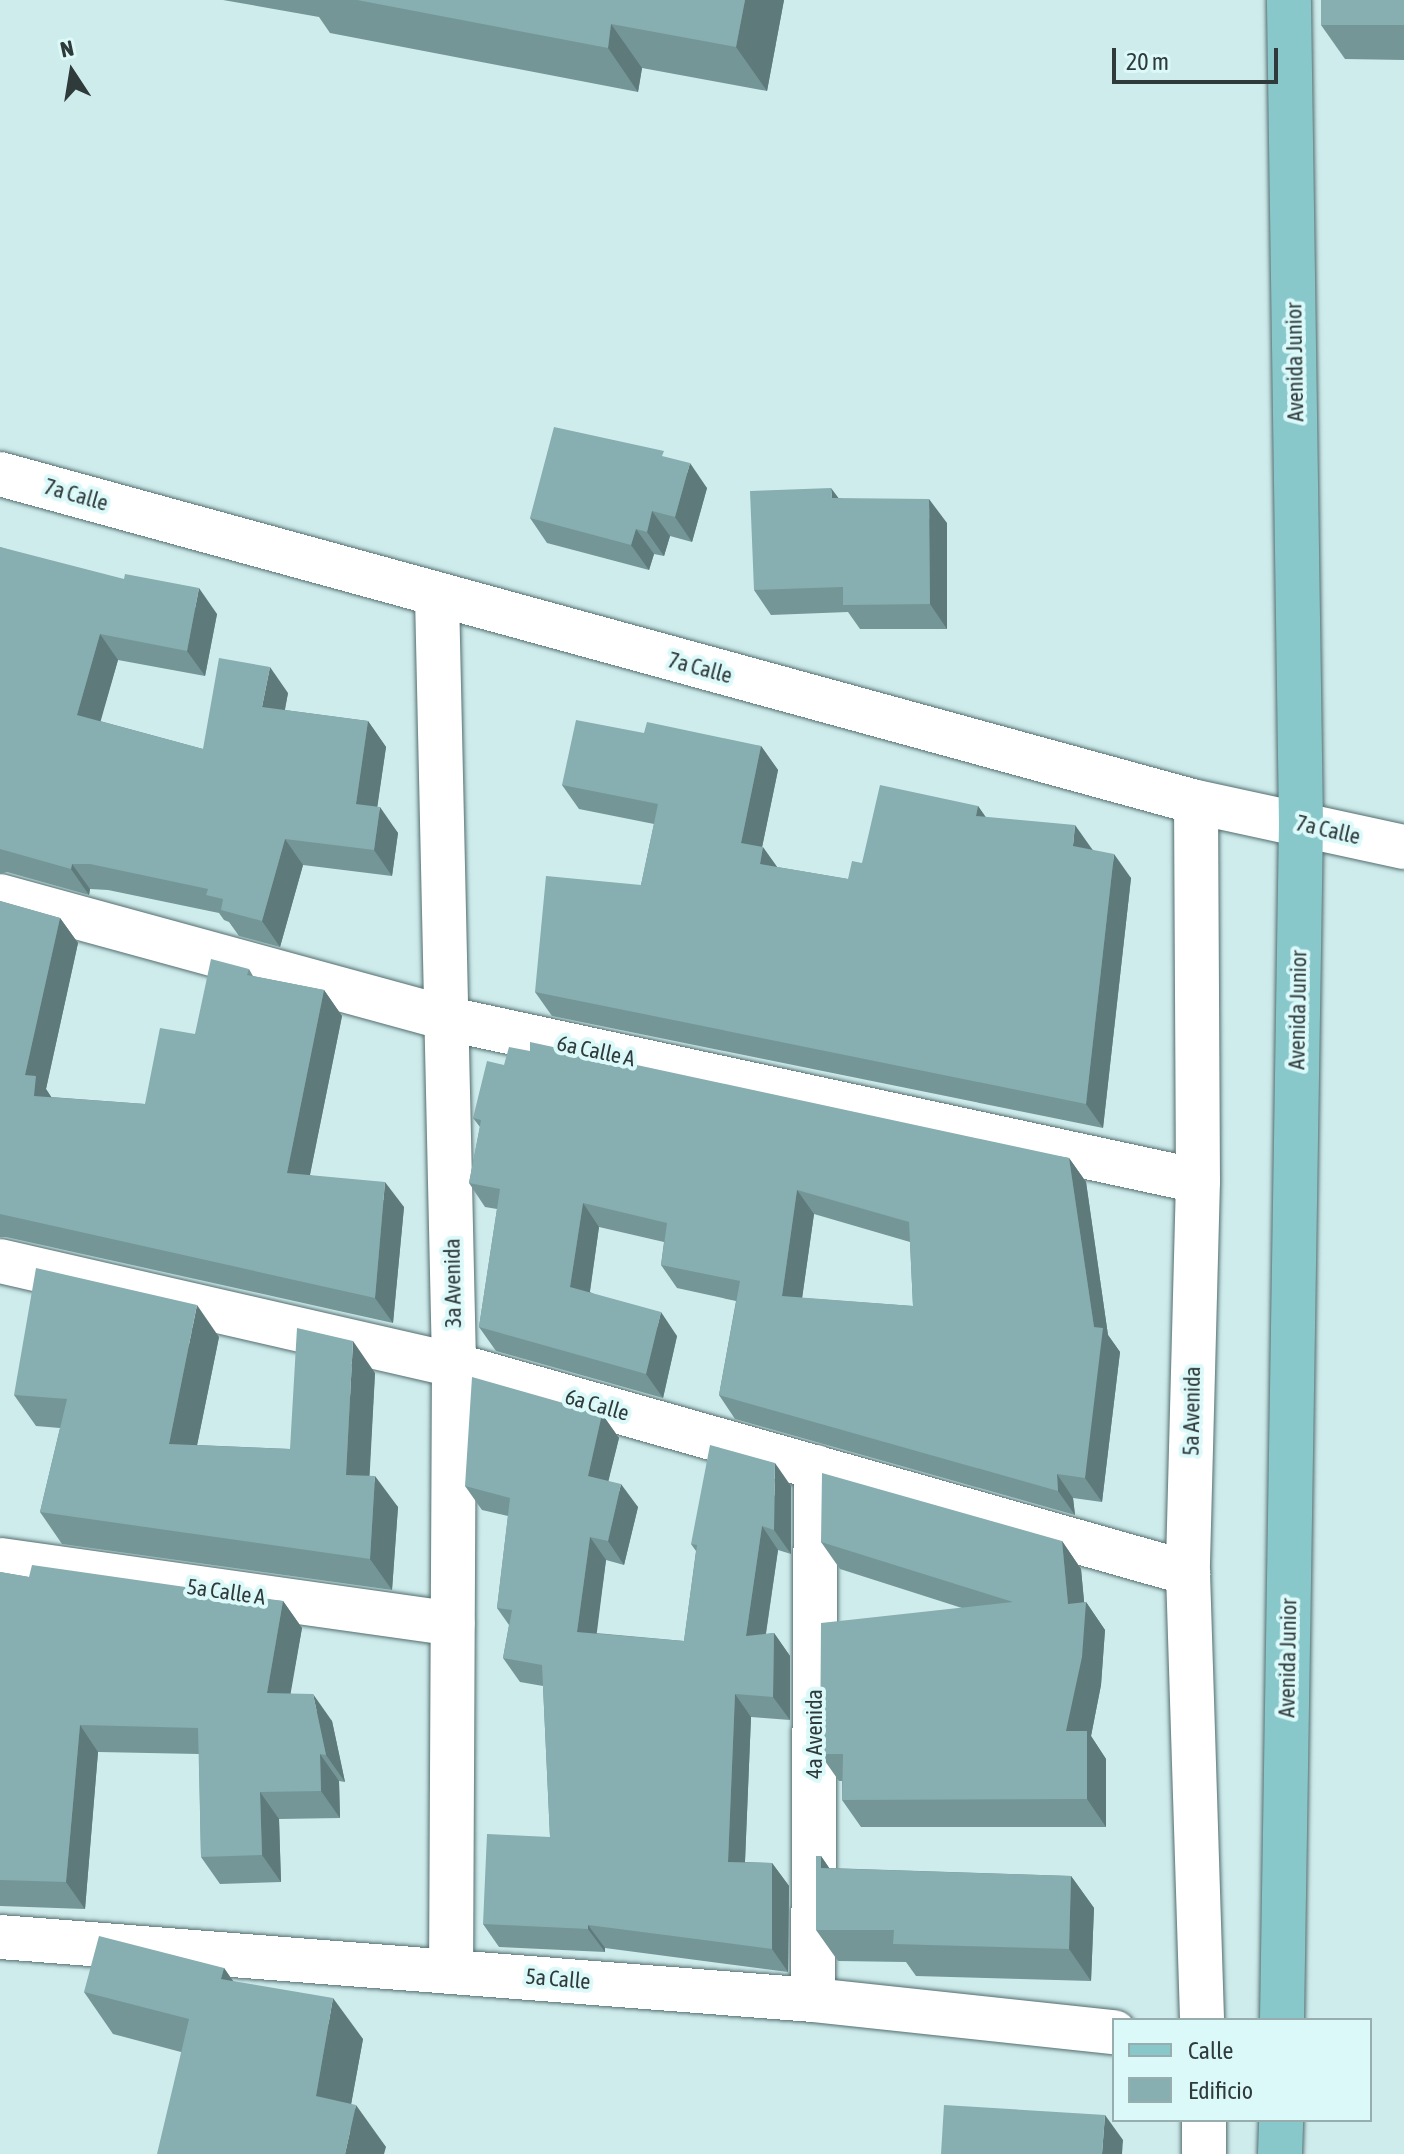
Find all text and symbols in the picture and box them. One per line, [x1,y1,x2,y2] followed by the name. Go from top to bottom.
[32,32,112,112] north arrow
[1116,32,1282,82] scale bar
[58,34,76,63] text: N
[1126,48,1169,75] text: 20 m
[1281,302,1309,422] street label: Avenida Junior
[41,473,111,517] street label: 7a Calle
[665,647,735,689] street label: 7a Calle
[1293,810,1363,850] street label: 7a Calle
[1284,950,1312,1070] street label: Avenida Junior
[555,1030,637,1072] street label: 6a Calle A
[439,1238,467,1328] street label: 3a Avenida
[1178,1366,1206,1456] street label: 5a Avenida
[562,1383,632,1427] street label: 6a Calle
[185,1573,267,1611] street label: 5a Calle A
[1274,1598,1302,1718] street label: Avenida Junior
[802,1689,828,1779] street label: 4a Avenida
[524,1963,592,1995] street label: 5a Calle
[1112,2018,1372,2122] legend
[1188,2037,1233,2064] text: Calle
[1188,2077,1253,2104] text: Edificio

